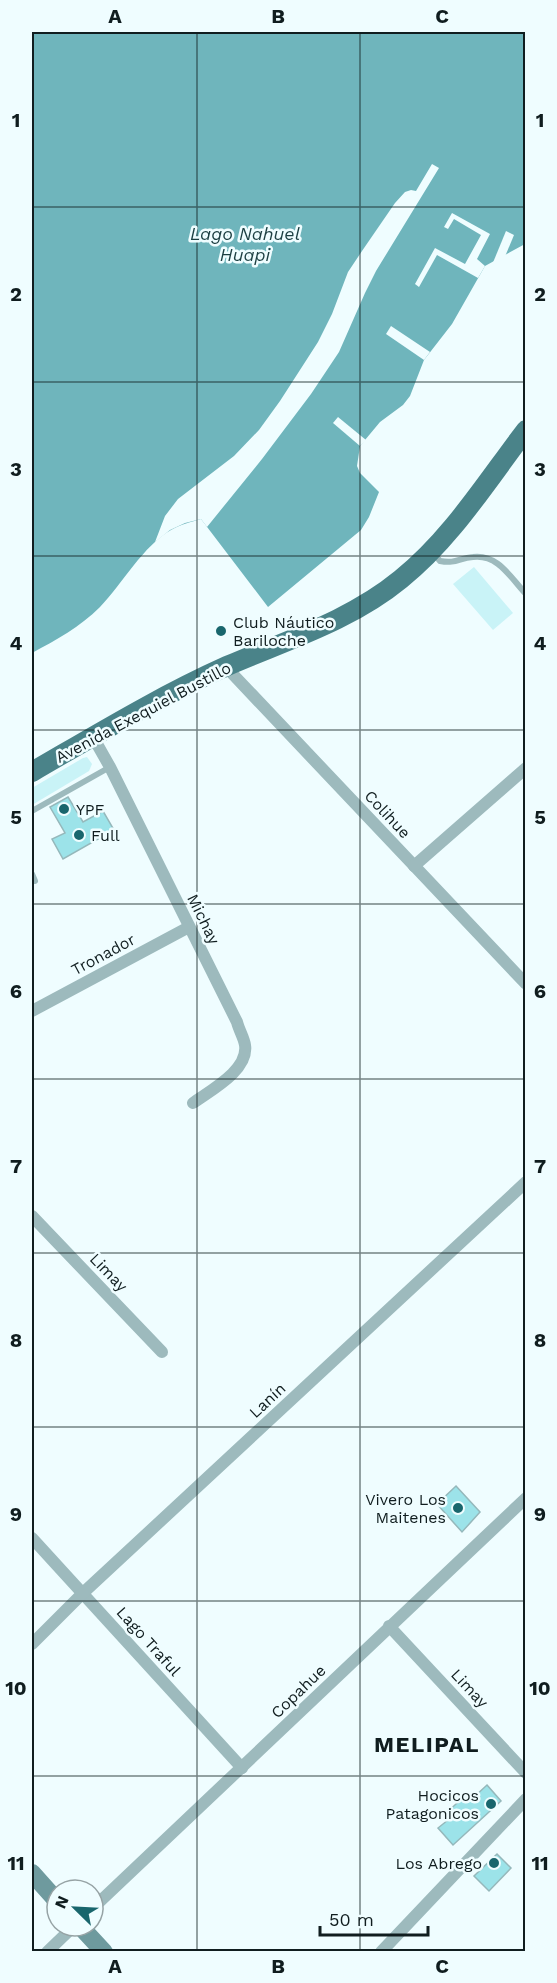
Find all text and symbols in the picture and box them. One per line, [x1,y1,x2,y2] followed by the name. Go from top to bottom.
[108,4,122,28] text: A
[271,4,285,28] text: B
[435,4,449,28] text: C
[12,108,20,132] text: 1
[536,108,544,132] text: 1
[190,223,300,265] water label: Lago Nahuel Huapi
[10,282,22,306] text: 2
[534,282,546,306] text: 2
[10,457,22,481] text: 3
[534,457,546,481] text: 3
[233,613,334,650] place label: Club Náutico Bariloche
[214,624,228,638] marker: Club Náutico Bariloche
[10,631,23,655] text: 4
[534,631,547,655] text: 4
[52,658,234,767] street label: Avenida Exequiel Bustillo
[361,786,415,842] street label: Colihue
[76,800,105,819] place label: YPF
[57,802,71,816] marker: YPF
[10,805,22,829] text: 5
[534,805,546,829] text: 5
[91,826,120,845] place label: Full
[72,828,86,842] marker: Full
[183,891,224,948] street label: Michay
[68,930,139,979] street label: Tronador
[10,979,22,1003] text: 6
[534,979,546,1003] text: 6
[10,1154,22,1178] text: 7
[534,1154,546,1178] text: 7
[86,1249,132,1296] street label: Limay
[10,1328,22,1352] text: 8
[534,1328,546,1352] text: 8
[245,1379,289,1422] street label: Lanín
[365,1490,446,1527] place label: Vivero Los Maitenes
[451,1501,465,1515] marker: Vivero Los Maitenes
[10,1502,22,1526] text: 9
[534,1502,546,1526] text: 9
[113,1603,185,1680] street label: Lago Traful
[267,1661,330,1722] street label: Copahue
[447,1665,493,1712] street label: Limay
[5,1676,27,1700] text: 10
[529,1676,551,1700] text: 10
[374,1732,480,1757] district label: MELIPAL
[385,1786,479,1823] place label: Hocicos Patagonicos
[484,1797,498,1811] marker: Hocicos Patagonicos
[7,1851,25,1875] text: 11
[531,1851,549,1875] text: 11
[396,1854,482,1873] place label: Los Abrego
[487,1856,501,1870] marker: Los Abrego
[45,1878,105,1938] north arrow
[51,1893,73,1911] text: N
[320,1899,428,1937] scale bar
[329,1909,374,1930] text: 50 m
[108,1954,122,1978] text: A
[271,1954,285,1978] text: B
[435,1954,449,1978] text: C

